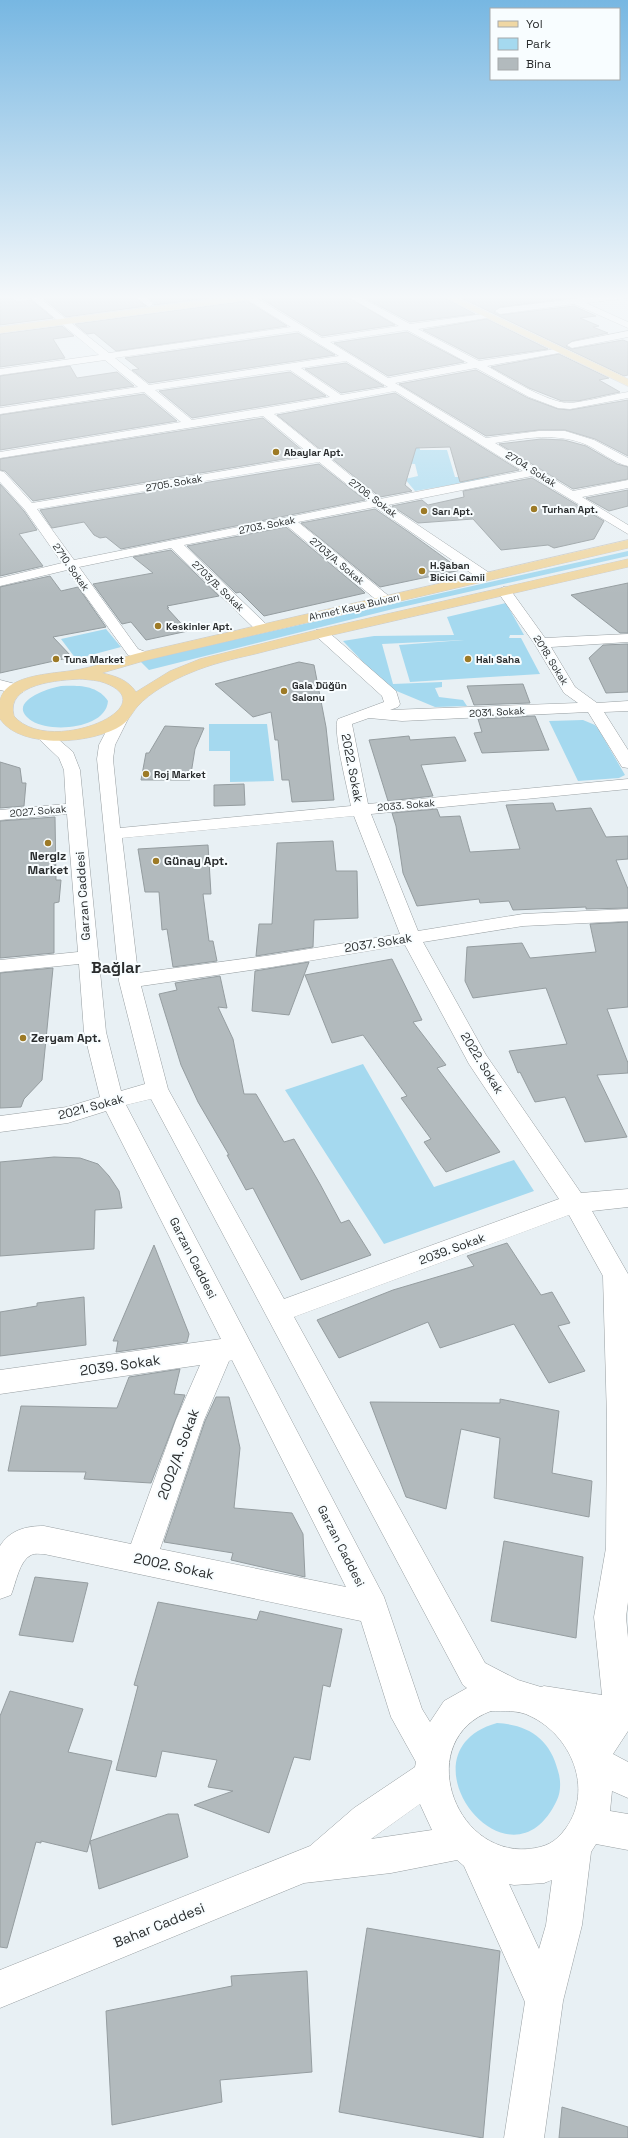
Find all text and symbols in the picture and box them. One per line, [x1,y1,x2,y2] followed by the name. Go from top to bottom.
[490,8,620,80] legend
[526,16,543,32] text: Yol
[526,36,551,52] text: Park
[526,56,551,72] text: Bina
[284,446,343,459] place label: Abaylar Apt.
[271,447,281,457] marker: Abaylar Apt.
[503,448,559,490] street label: 2704. Sokak
[145,472,204,494] street label: 2705. Sokak
[346,476,400,521] street label: 2706. Sokak
[542,503,598,516] place label: Turhan Apt.
[529,504,539,514] marker: Turhan Apt.
[432,505,473,518] place label: Sarı Apt.
[419,506,429,516] marker: Sarı Apt.
[238,513,297,537] street label: 2703. Sokak
[307,534,367,588] street label: 2703/A. Sokak
[50,541,93,594] street label: 2710. Sokak
[189,558,247,615] street label: 2703/B. Sokak
[430,559,485,584] place label: H.Şaban Bicici Camii
[417,566,427,576] marker: H.Şaban Bicici Camii
[307,590,401,624] street label: Ahmet Kaya Bulvarı
[166,620,233,633] place label: Keskinler Apt.
[153,621,163,631] marker: Keskinler Apt.
[531,633,572,688] street label: 2018. Sokak
[64,653,124,666] place label: Tuna Market
[476,653,520,666] place label: Halı Saha
[51,654,61,664] marker: Tuna Market
[463,654,473,664] marker: Halı Saha
[292,679,347,704] place label: Gala Düğün Salonu
[279,686,289,696] marker: Gala Düğün Salonu
[469,704,526,720] street label: 2031. Sokak
[338,732,367,804] street label: 2022. Sokak
[154,768,206,781] place label: Roj Market
[141,769,151,779] marker: Roj Market
[377,796,436,814] street label: 2033. Sokak
[9,802,67,820] street label: 2027. Sokak
[43,838,53,848] marker: Nergiz Market
[28,848,68,878] place label: Nergiz Market
[72,851,94,941] street label: Garzan Caddesi
[164,853,228,869] place label: Günay Apt.
[151,856,161,866] marker: Günay Apt.
[343,930,414,956] street label: 2037. Sokak
[91,957,141,978] district label: Bağlar
[457,1029,508,1097] street label: 2022. Sokak
[31,1030,101,1046] place label: Zeryam Apt.
[18,1033,28,1043] marker: Zeryam Apt.
[56,1090,126,1123] street label: 2021. Sokak
[166,1215,220,1301] street label: Garzan Caddesi
[417,1229,488,1268] street label: 2039. Sokak
[79,1350,162,1380] street label: 2039. Sokak
[153,1406,203,1502] street label: 2002/A. Sokak
[314,1503,368,1589] street label: Garzan Caddesi
[132,1549,216,1583] street label: 2002. Sokak
[111,1899,207,1951] street label: Bahar Caddesi

